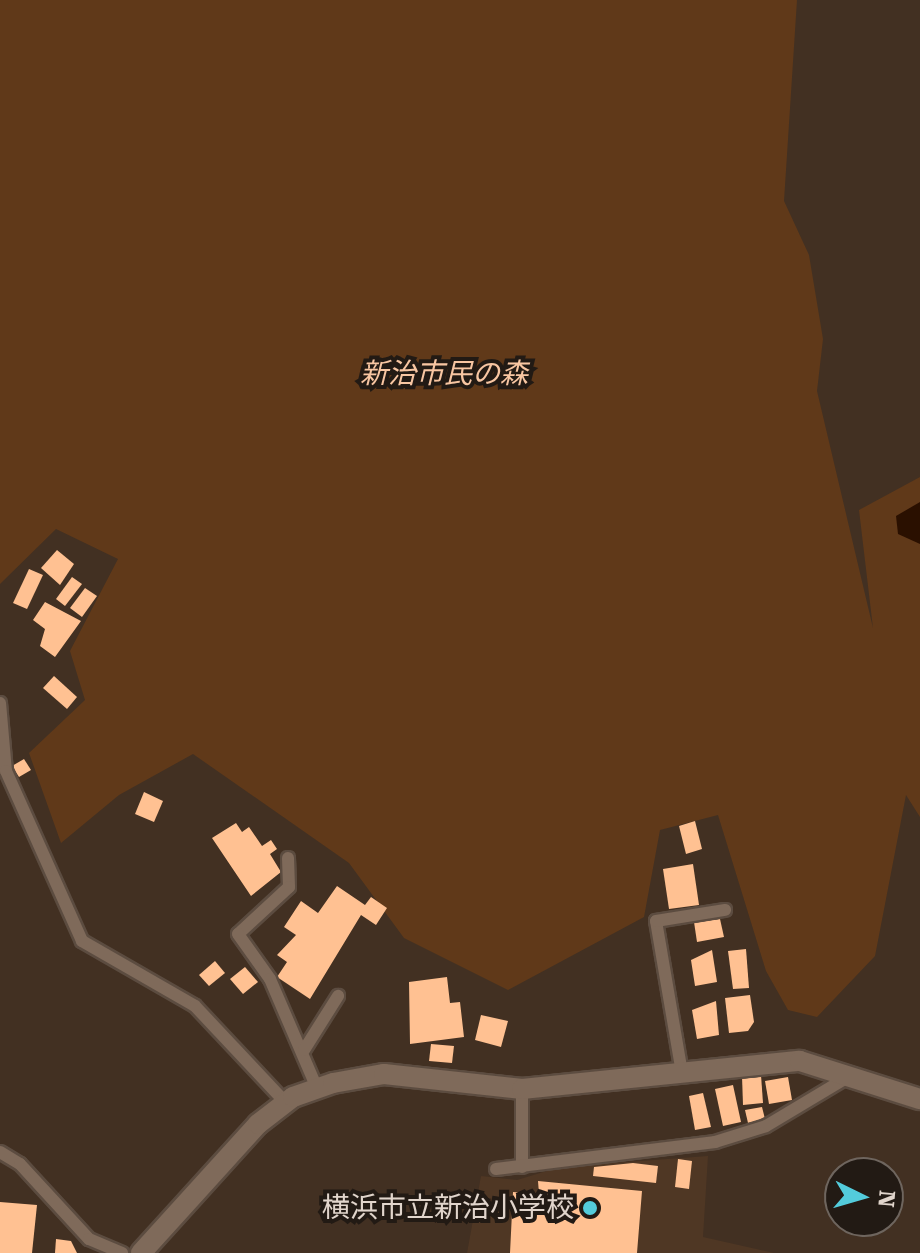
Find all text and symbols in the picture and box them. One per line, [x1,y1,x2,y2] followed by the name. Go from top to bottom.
[360,357,528,391] park label: 新治市民の森
[824,1157,904,1237] north arrow
[873,1189,900,1208] text: N
[322,1191,574,1225] place label: 横浜市立新治小学校
[581,1199,599,1217] marker: 横浜市立新治小学校

